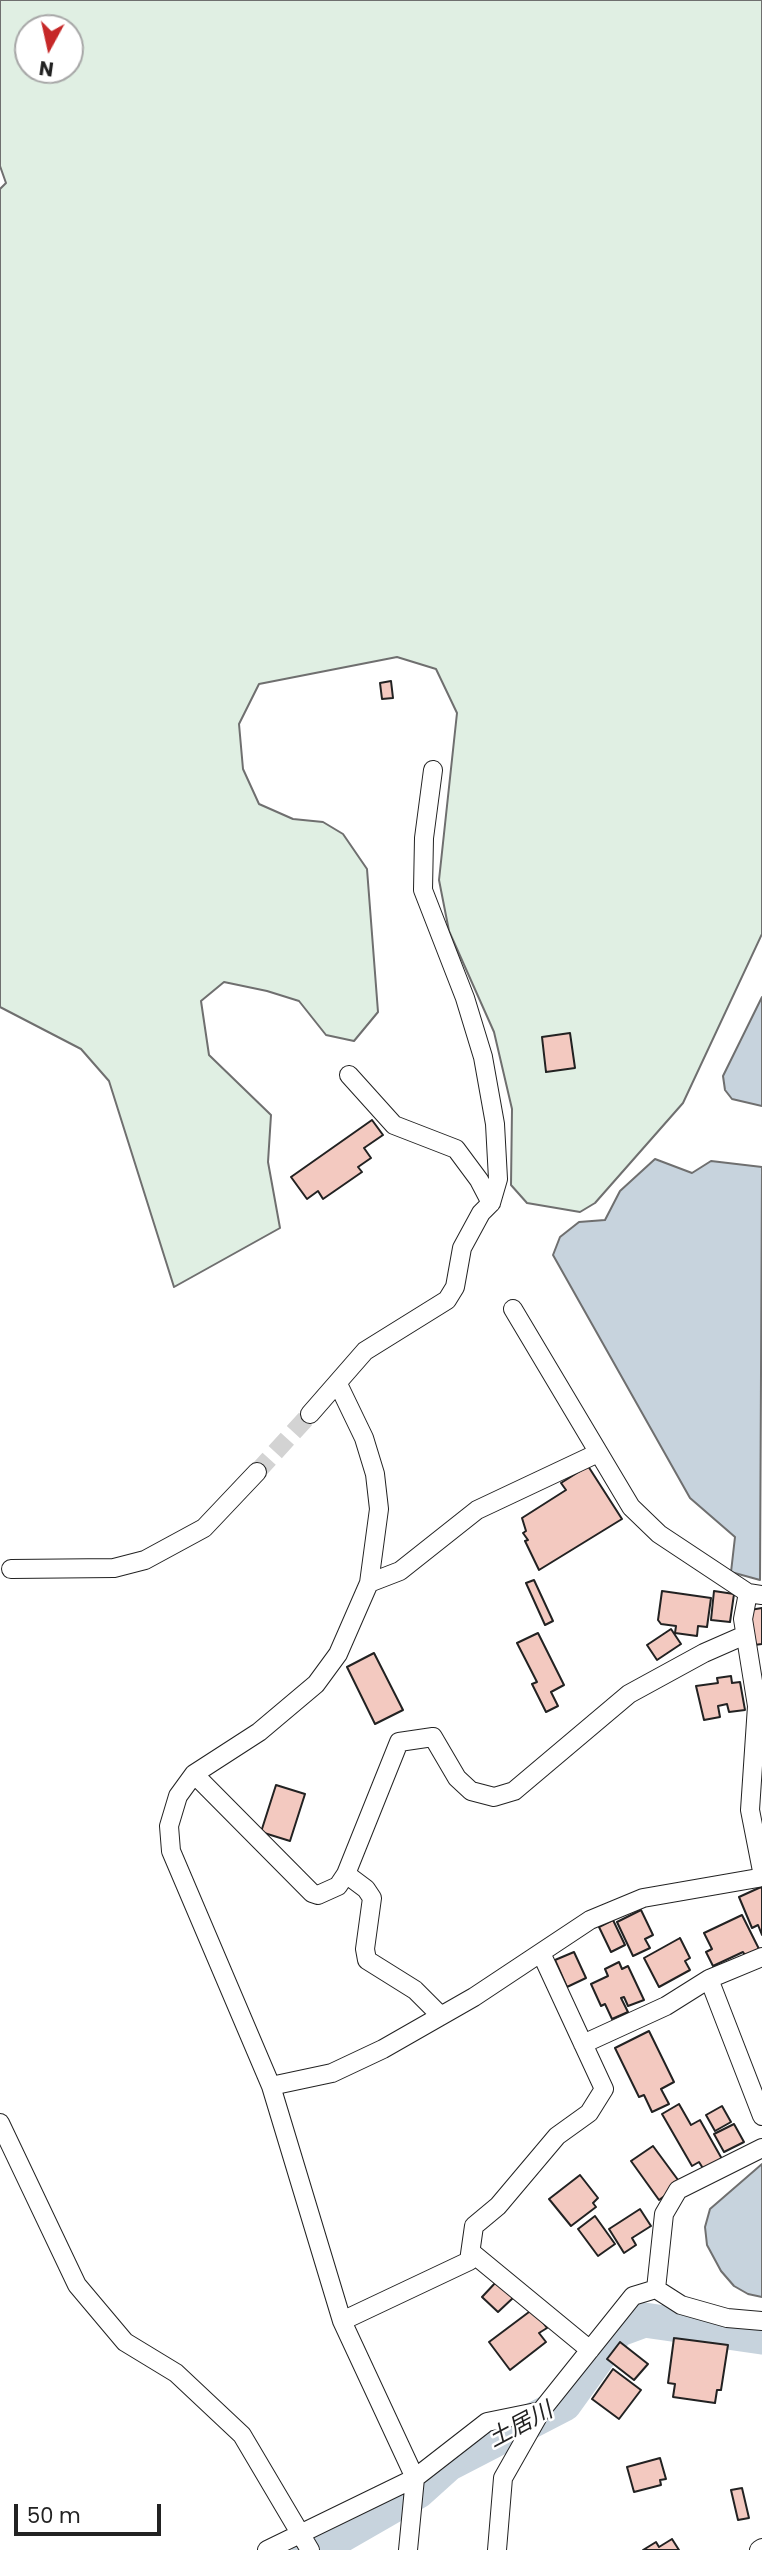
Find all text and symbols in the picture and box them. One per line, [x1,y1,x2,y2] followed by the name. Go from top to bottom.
[14,14,84,84] north arrow
[37,54,55,83] text: N
[484,2398,558,2454] water label: 土居川
[18,2490,164,2534] scale bar
[27,2501,81,2530] text: 50 m

